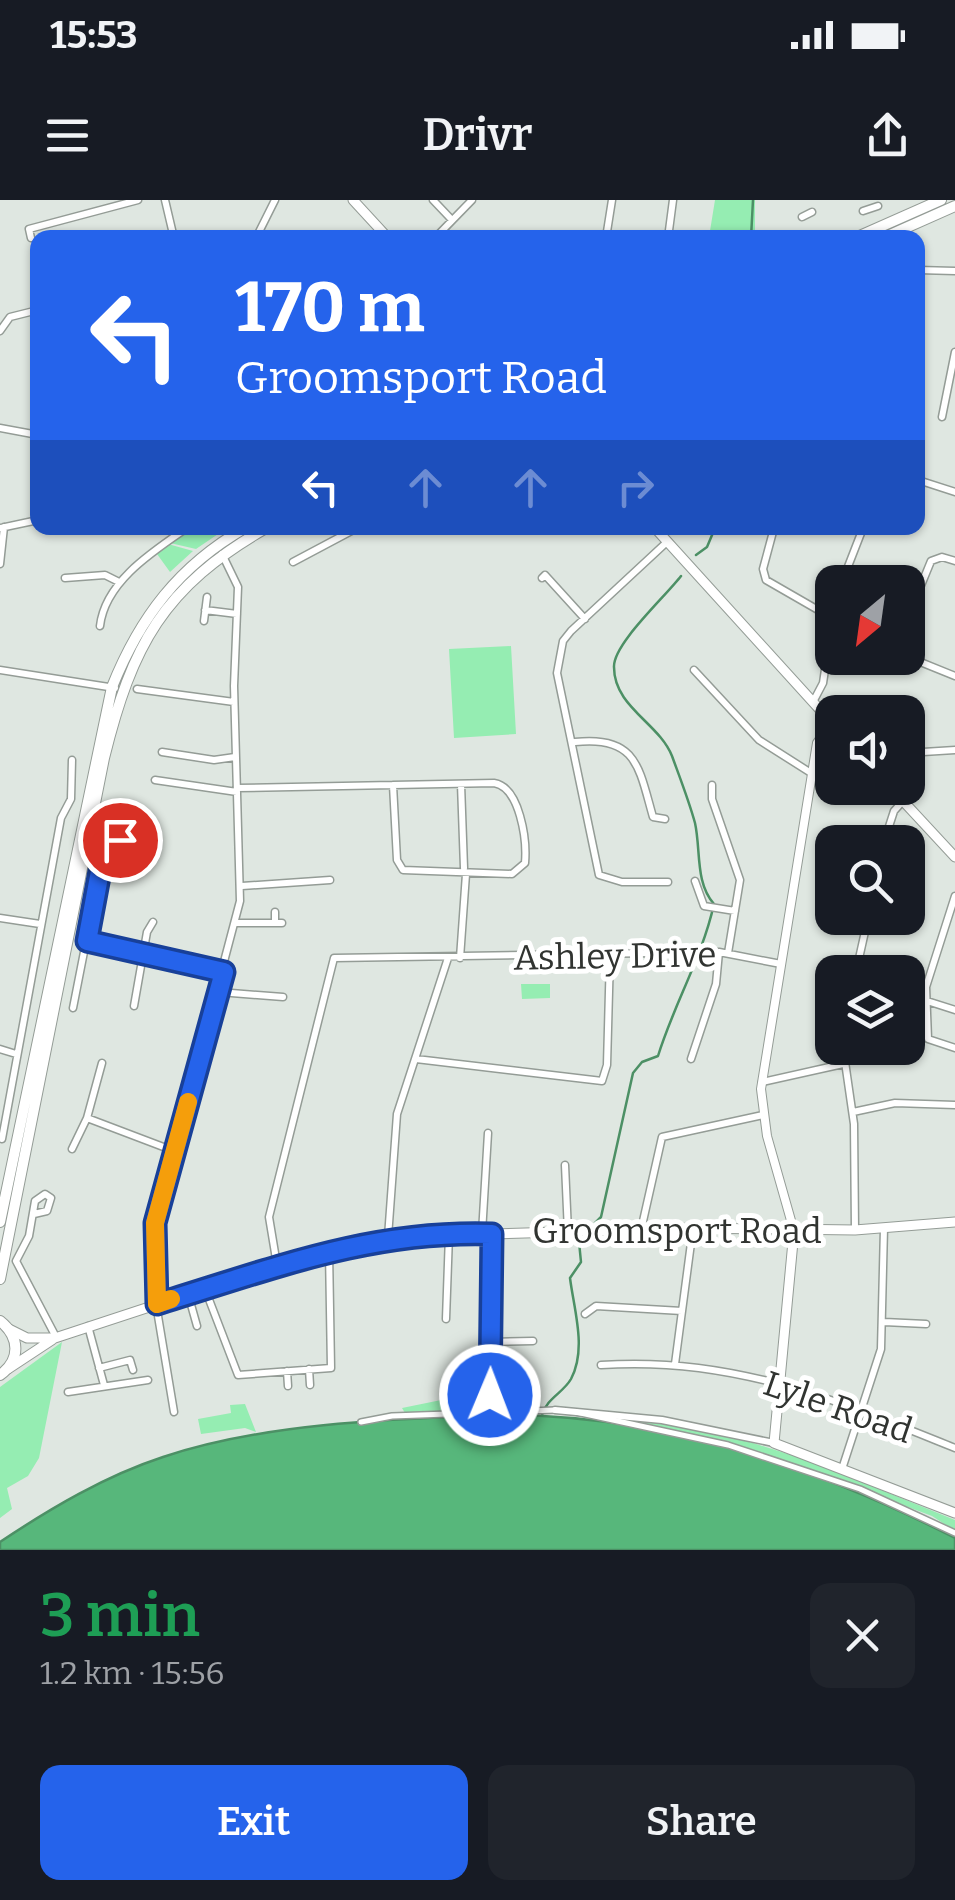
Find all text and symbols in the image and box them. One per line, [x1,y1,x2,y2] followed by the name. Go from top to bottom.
[50,12,138,58] text: 15:53
[40,108,95,163] icon: menu
[423,108,532,162] text: Drivr
[860,108,915,163] icon: share
[235,266,425,350] text: 170 m
[70,270,200,400] icon: left
[235,351,607,405] text: Groomsport Road
[293,460,348,515] icon: left
[398,460,453,515] icon: ahead
[503,460,558,515] icon: ahead
[608,460,663,515] icon: right
[815,565,925,675] north arrow
[815,565,925,1065] map controls
[815,695,925,805] button: sound
[78,798,163,883] pin
[93,813,148,868] icon: arrive
[815,825,925,935] button: search
[513,933,717,979] street label: Ashley Drive
[815,955,925,1065] button: layers
[532,1210,822,1252] street label: Groomsport Road
[438,1343,542,1447] position arrow
[758,1362,918,1452] street label: Lyle Road
[40,1580,200,1652] text: 3 min
[810,1583,915,1688] button: close
[40,1654,224,1692] text: 1.2 km · 15:56
[40,1765,468,1880] button: Exit
[488,1765,915,1880] button: Share

